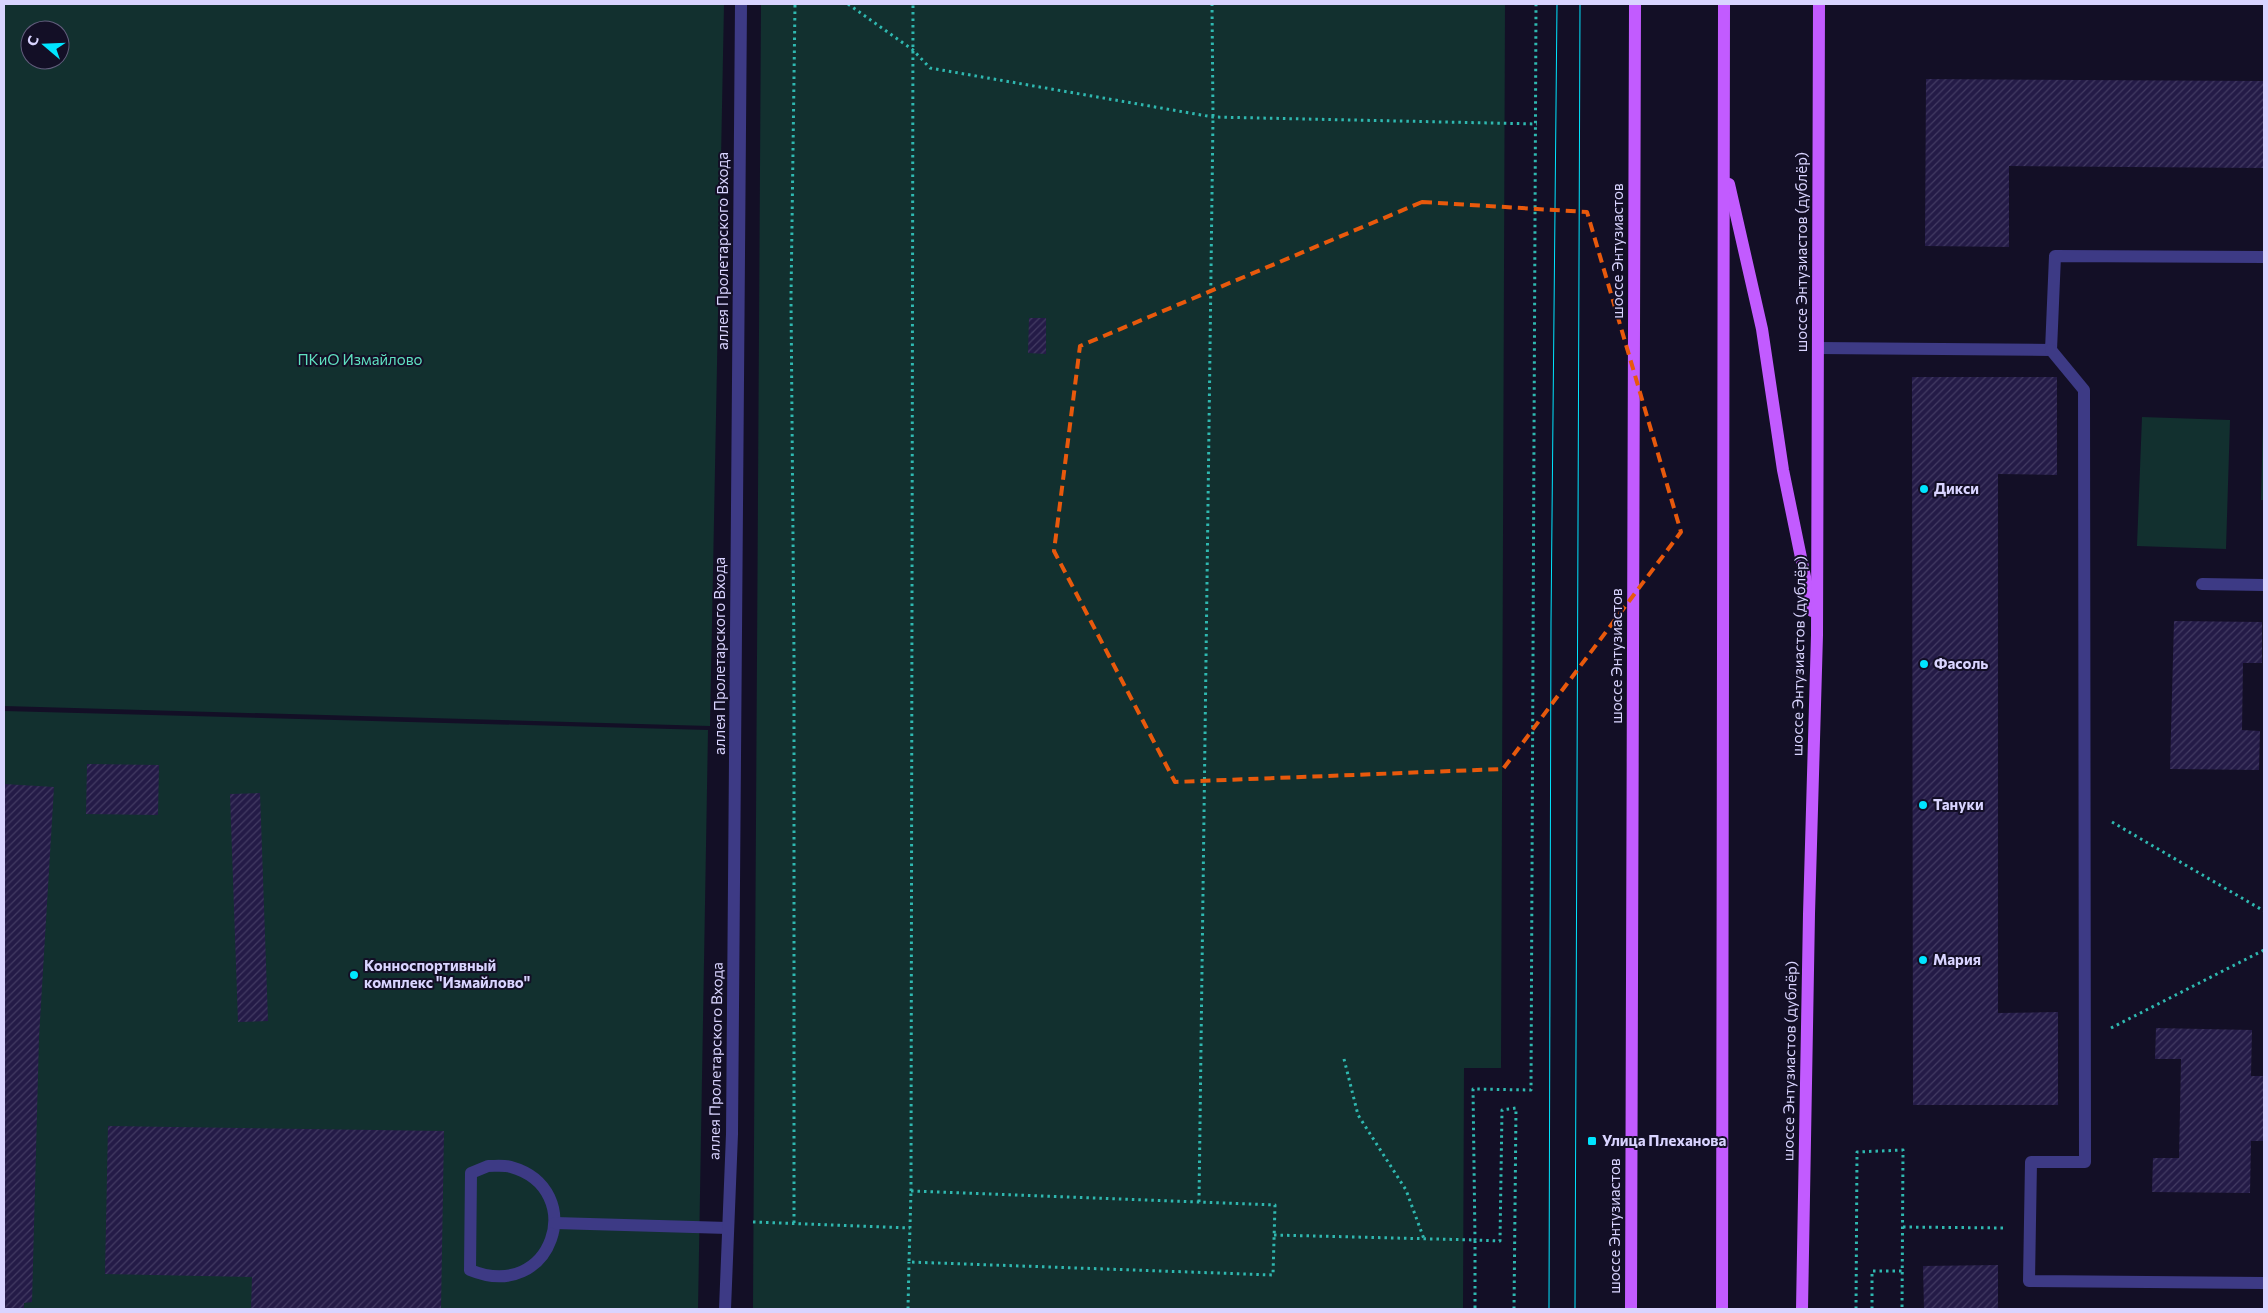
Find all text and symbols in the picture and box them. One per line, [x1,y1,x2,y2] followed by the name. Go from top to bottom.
[20,20,70,70] north arrow
[23,33,42,48] text: С
[713,152,731,350] street label: аллея Пролетарского Входа
[1792,152,1810,352] street label: шоссе Энтузиастов (дублёр)
[1608,183,1626,319] street label: шоссе Энтузиастов
[297,350,423,368] park label: ПКиО Измайлово
[1934,479,1979,497] place label: Дикси
[1918,483,1930,495] marker: Дикси
[1787,556,1809,756] street label: шоссе Энтузиастов (дублёр)
[710,557,728,755] street label: аллея Пролетарского Входа
[1607,588,1625,724] street label: шоссе Энтузиастов
[1934,654,1988,672] place label: Фасоль
[1918,658,1930,670] marker: Фасоль
[1933,795,1984,813] place label: Тануки
[1917,799,1929,811] marker: Тануки
[1933,950,1981,968] place label: Мария
[1917,954,1929,966] marker: Мария
[364,956,530,991] place label: Конноспортивный комплекс "Измайлово"
[1778,961,1800,1161] street label: шоссе Энтузиастов (дублёр)
[704,962,726,1160] street label: аллея Пролетарского Входа
[348,969,360,981] marker: Конноспортивный комплекс "Измайлово"
[1602,1131,1727,1149] place label: Улица Плеханова
[1586,1135,1598,1147] marker: Улица Плеханова
[1605,1158,1623,1294] street label: шоссе Энтузиастов

